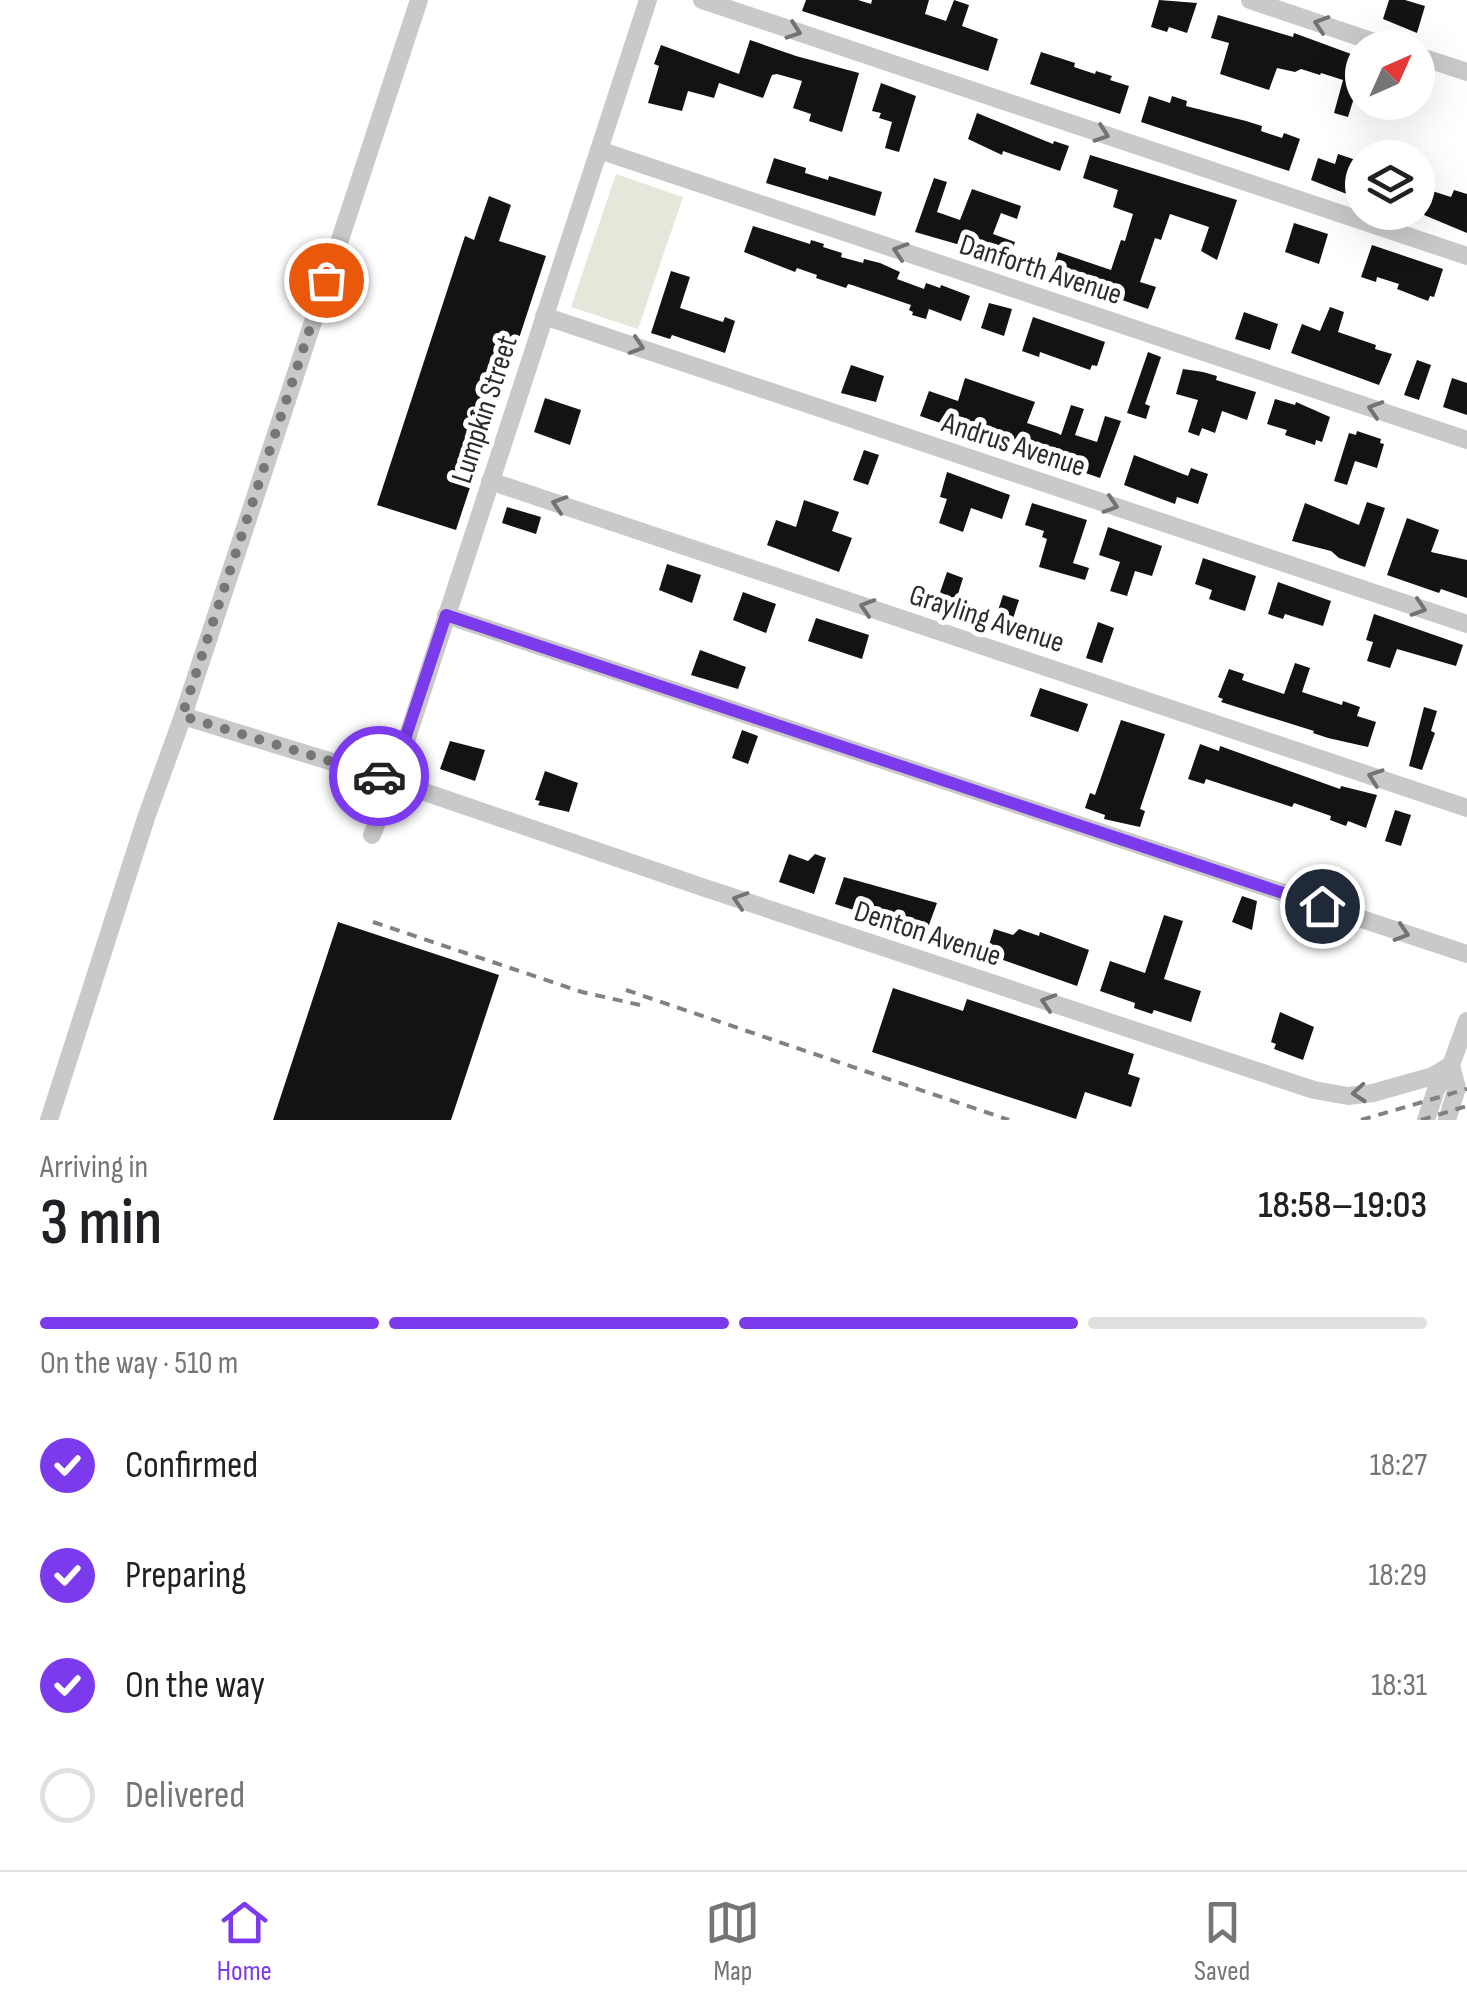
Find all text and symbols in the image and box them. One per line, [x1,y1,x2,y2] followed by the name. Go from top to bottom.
[1314,15,1331,35] one-way arrow
[784,19,802,40] one-way arrow
[1345,30,1435,120] north arrow
[1345,30,1435,230] map controls
[1093,123,1110,143] one-way arrow
[1345,140,1435,230] button: layers
[955,227,1126,313] street label: Danforth Avenue
[284,238,369,323] pin
[893,242,910,262] one-way arrow
[299,253,354,308] icon: bag
[444,331,526,488] street label: Lumpkin Street
[627,335,644,355] one-way arrow
[1367,400,1384,420] one-way arrow
[936,405,1090,485] street label: Andrus Avenue
[1101,493,1119,514] one-way arrow
[551,496,568,516] one-way arrow
[905,577,1069,661] street label: Grayling Avenue
[1410,596,1427,617] one-way arrow
[860,598,877,618] one-way arrow
[329,726,429,826] courier
[352,749,407,804] icon: car
[1367,768,1384,788] one-way arrow
[1280,864,1365,949] pin
[1295,879,1350,934] icon: home
[732,892,749,912] one-way arrow
[850,893,1006,975] street label: Denton Avenue
[1392,921,1409,941] one-way arrow
[1041,994,1058,1014] one-way arrow
[1350,1082,1366,1104] one-way arrow
[40,1148,148,1187] text: Arriving in
[1258,1183,1427,1228] text: 18:58–19:03
[40,1185,162,1263] text: 3 min
[40,1344,238,1383] text: On the way · 510 m
[40,1438,95,1493] icon: check
[125,1443,258,1488] text: Confirmed
[1370,1446,1427,1485] text: 18:27
[40,1548,95,1603] icon: check
[125,1553,246,1598] text: Preparing
[1368,1556,1427,1595] text: 18:29
[40,1658,95,1713] icon: check
[125,1663,265,1708] text: On the way
[1371,1666,1427,1705] text: 18:31
[125,1773,245,1818] text: Delivered
[217,1895,272,1988] tab: Home
[705,1895,760,1988] tab: Map
[1194,1895,1250,1988] tab: Saved

